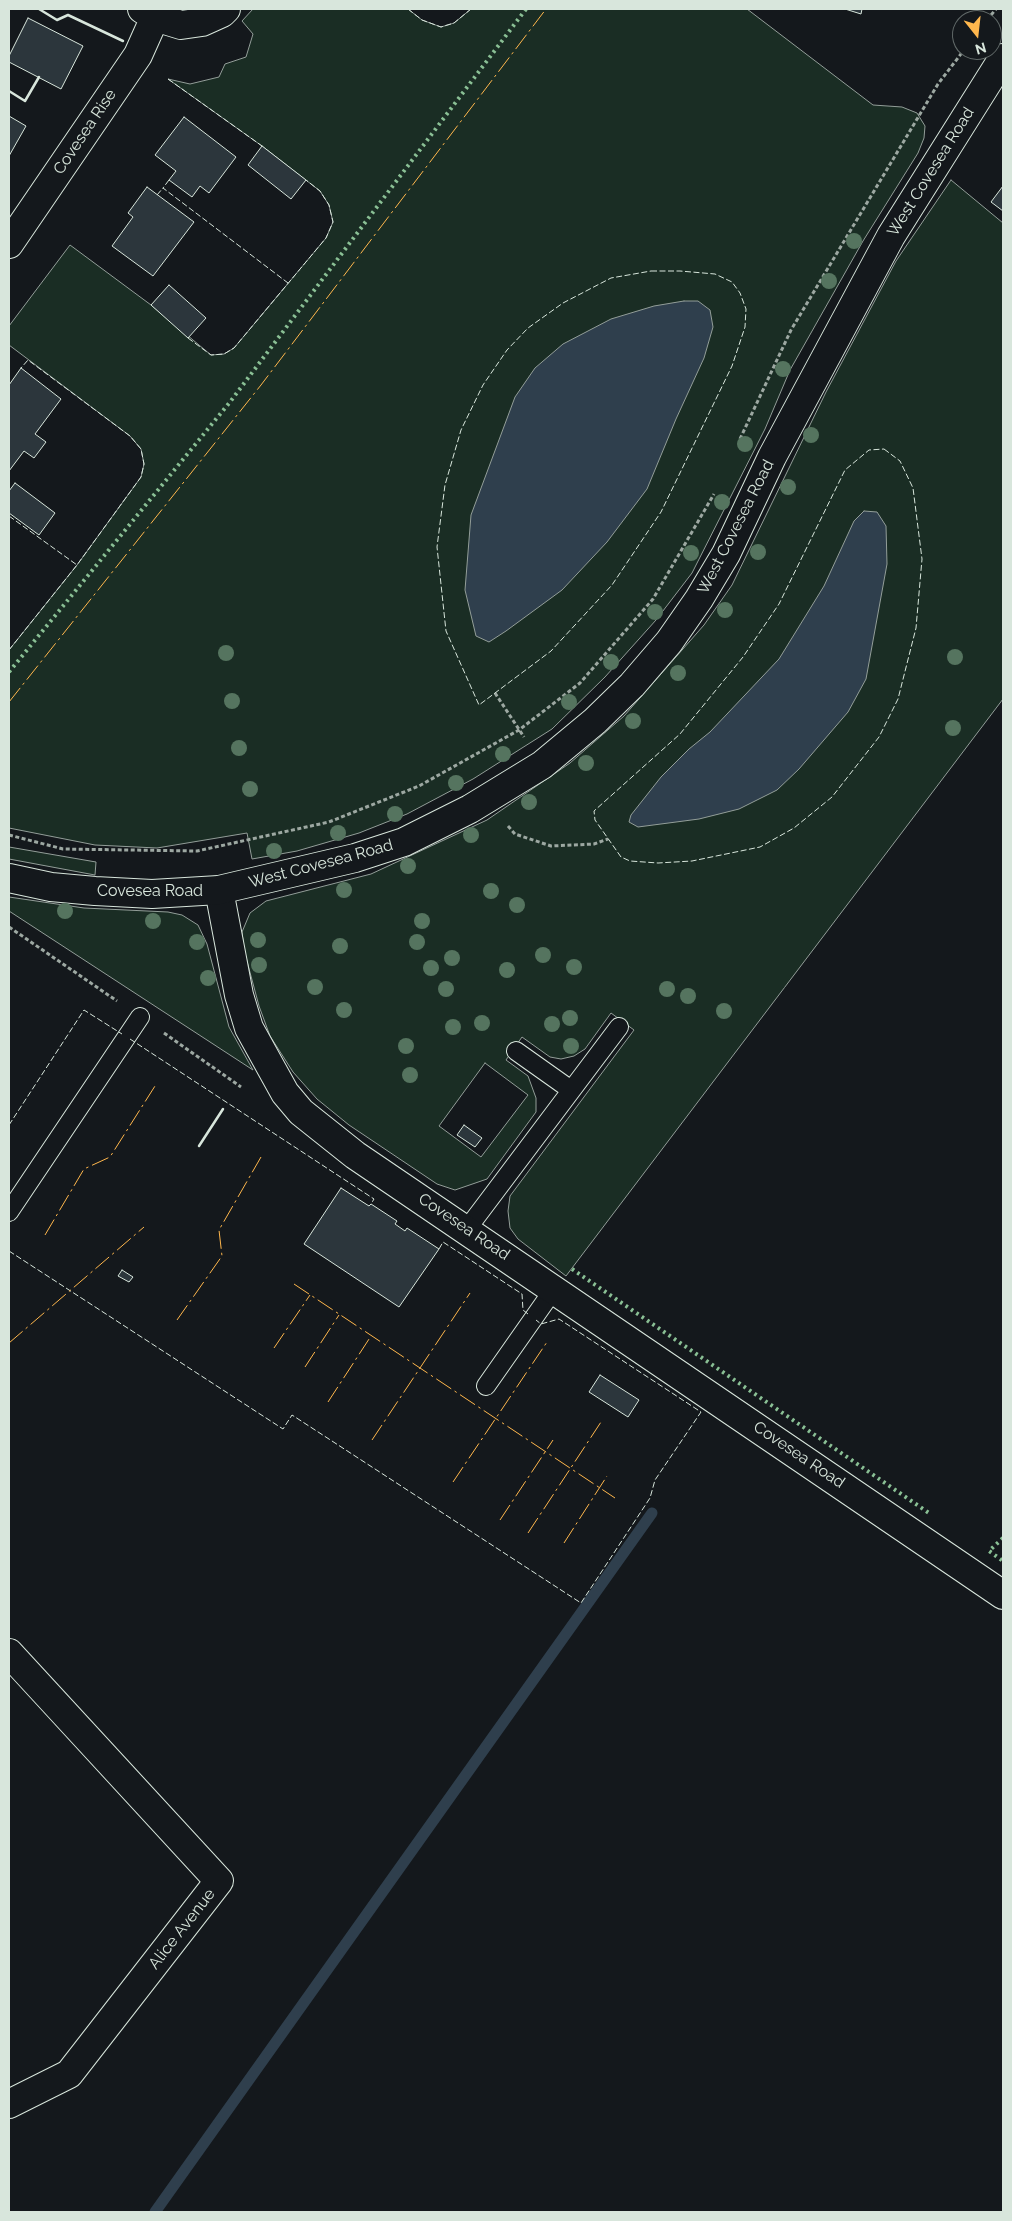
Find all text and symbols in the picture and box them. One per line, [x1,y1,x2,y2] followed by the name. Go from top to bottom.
[952,10,1002,60] north arrow
[974,39,988,58] text: N
[49,86,121,178] street label: Covesea Rise
[884,104,978,240] street label: West Covesea Road
[694,457,778,597] street label: West Covesea Road
[247,836,395,892] street label: West Covesea Road
[97,881,203,901] street label: Covesea Road
[415,1189,513,1265] street label: Covesea Road
[750,1417,848,1493] street label: Covesea Road
[145,1885,219,1973] street label: Alice Avenue

